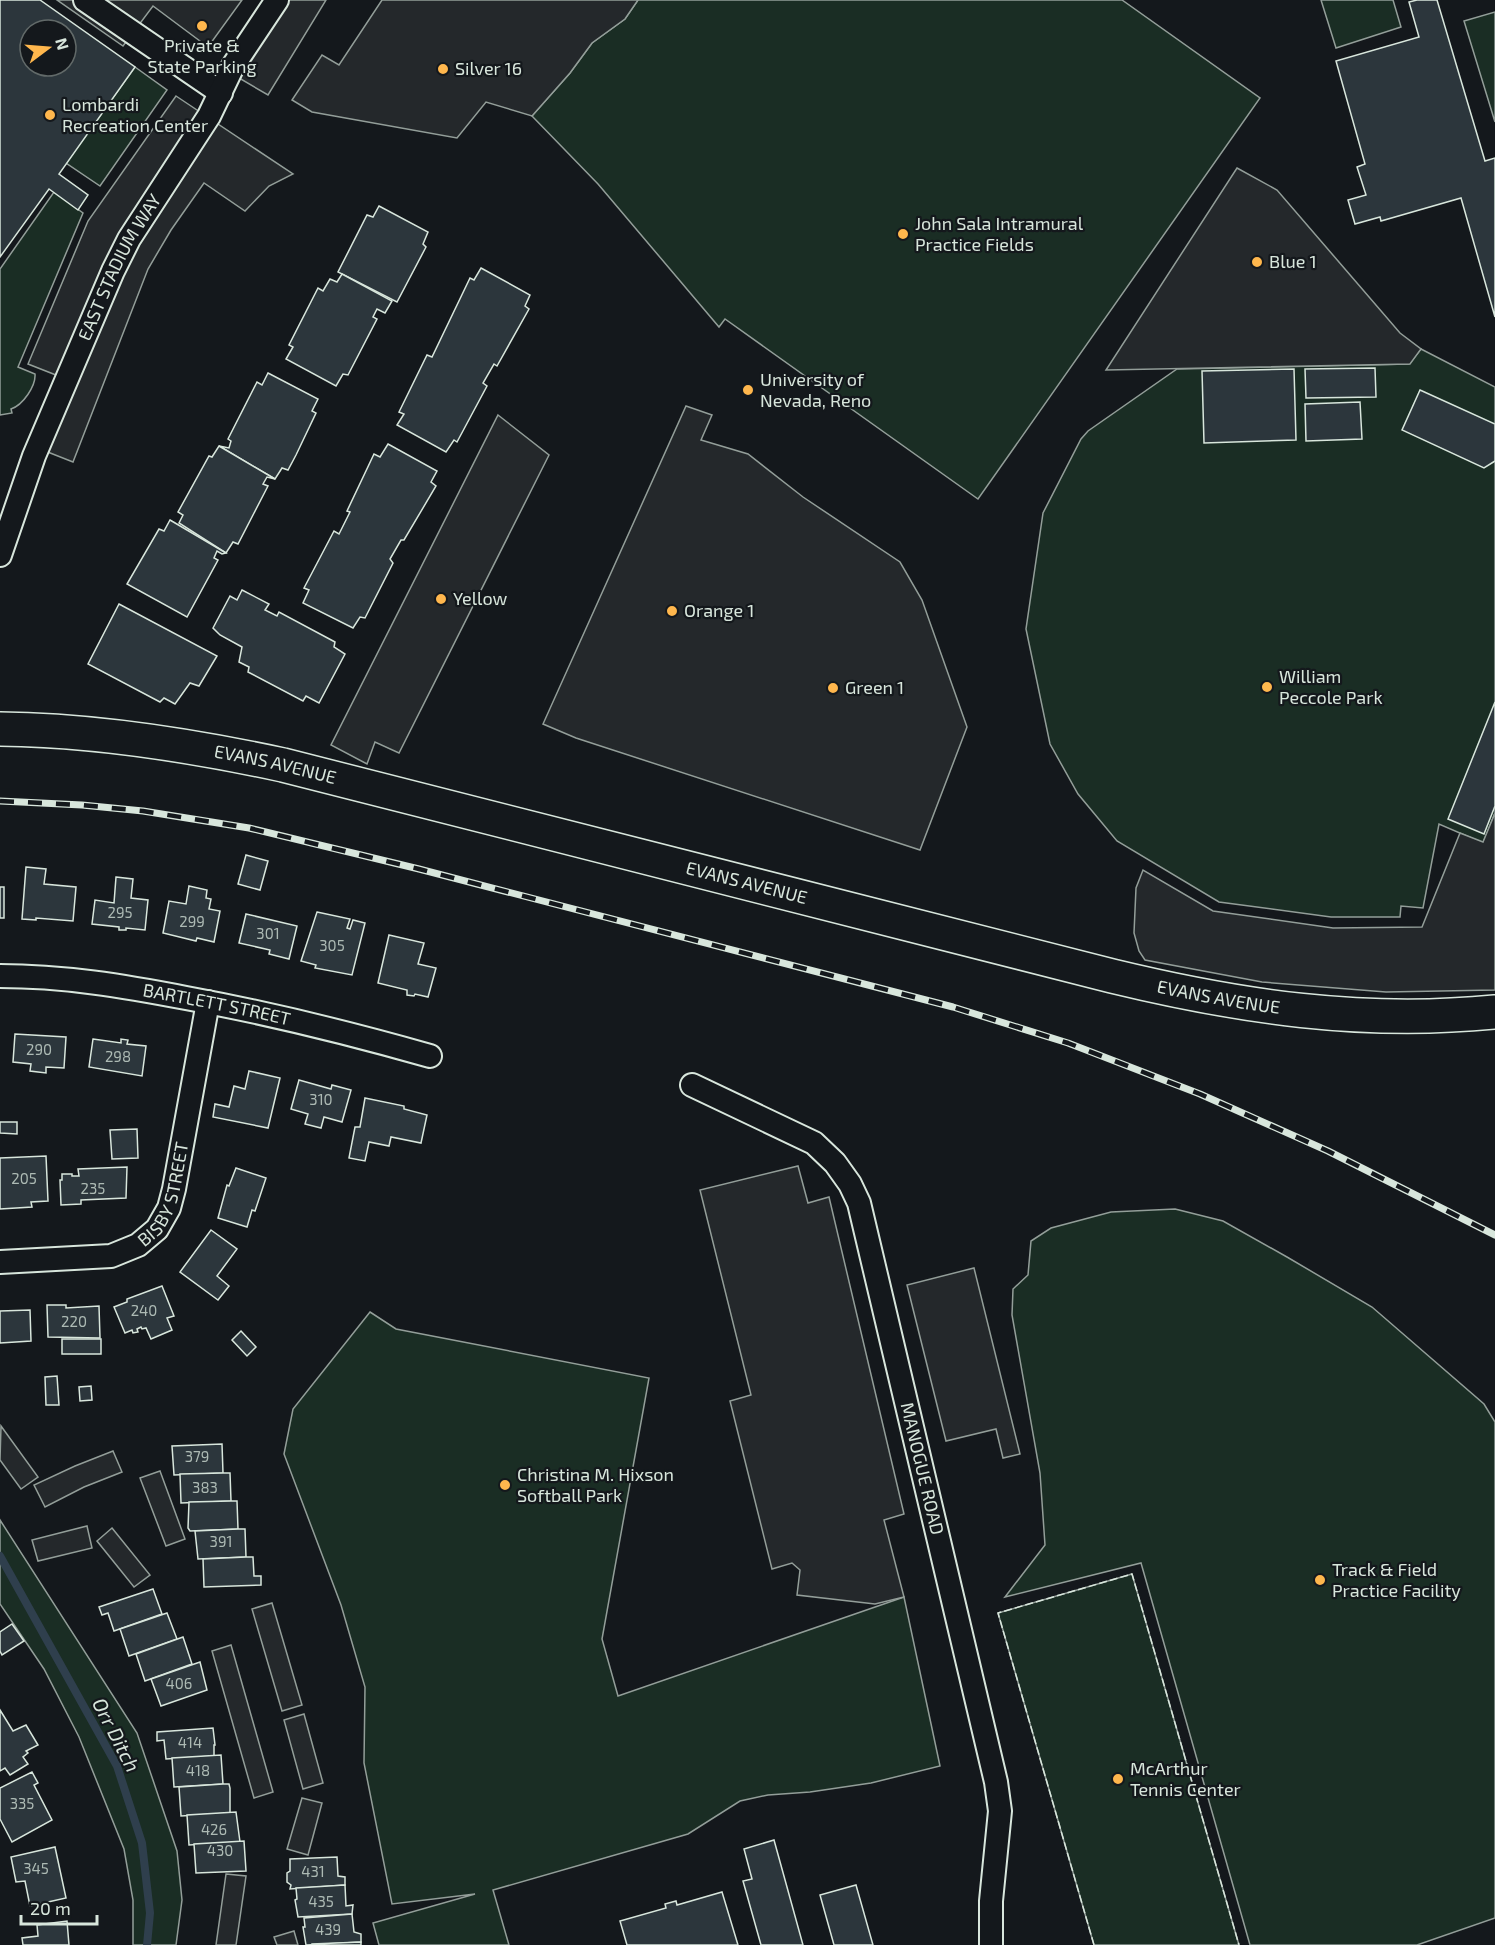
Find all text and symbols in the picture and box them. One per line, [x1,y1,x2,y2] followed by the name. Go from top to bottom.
[18,18,78,78] north arrow
[195,19,209,33] marker: Private & State Parking
[147,34,257,77] place label: Private & State Parking
[52,36,74,52] text: N
[455,57,522,79] place label: Silver 16
[436,62,450,76] marker: Silver 16
[62,93,208,136] place label: Lombardi Recreation Center
[43,108,57,122] marker: Lombardi Recreation Center
[73,189,166,344] street label: EAST STADIUM WAY
[915,212,1084,255] place label: John Sala Intramural Practice Fields
[896,227,910,241] marker: John Sala Intramural Practice Fields
[1269,250,1317,272] place label: Blue 1
[1250,255,1264,269] marker: Blue 1
[760,368,871,411] place label: University of Nevada, Reno
[741,383,755,397] marker: University of Nevada, Reno
[453,587,508,609] place label: Yellow
[434,592,448,606] marker: Yellow
[684,599,754,621] place label: Orange 1
[665,604,679,618] marker: Orange 1
[1279,665,1383,708] place label: William Peccole Park
[845,676,904,698] place label: Green 1
[1260,680,1274,694] marker: William Peccole Park
[826,681,840,695] marker: Green 1
[213,740,339,788] street label: EVANS AVENUE
[684,856,810,908] street label: EVANS AVENUE
[107,903,133,921] house number: 295
[179,912,205,930] house number: 299
[256,924,280,942] house number: 301
[319,936,345,954] house number: 305
[1155,975,1282,1018] street label: EVANS AVENUE
[141,978,293,1030] street label: BARTLETT STREET
[26,1040,52,1058] house number: 290
[105,1047,131,1065] house number: 298
[309,1090,333,1108] house number: 310
[133,1140,192,1251] street label: BISBY STREET
[11,1169,37,1187] house number: 205
[81,1179,105,1197] house number: 235
[131,1301,157,1319] house number: 240
[61,1312,87,1330] house number: 220
[897,1400,949,1537] street label: MANOGUE ROAD
[185,1447,209,1465] house number: 379
[517,1463,674,1506] place label: Christina M. Hixson Softball Park
[192,1478,218,1496] house number: 383
[498,1478,512,1492] marker: Christina M. Hixson Softball Park
[210,1532,232,1550] house number: 391
[1332,1558,1461,1601] place label: Track & Field Practice Facility
[1313,1573,1327,1587] marker: Track & Field Practice Facility
[166,1674,192,1692] house number: 406
[88,1693,146,1776] water label: Orr Ditch
[178,1733,202,1751] house number: 414
[1130,1757,1241,1800] place label: McArthur Tennis Center
[186,1761,210,1779] house number: 418
[1111,1772,1125,1786] marker: McArthur Tennis Center
[10,1794,34,1812] house number: 335
[201,1820,227,1838] house number: 426
[207,1841,233,1859] house number: 430
[23,1859,49,1877] house number: 345
[301,1862,325,1880] house number: 431
[21,1888,98,1926] scale bar
[308,1892,334,1910] house number: 435
[30,1897,71,1919] text: 20 m
[315,1920,341,1938] house number: 439

